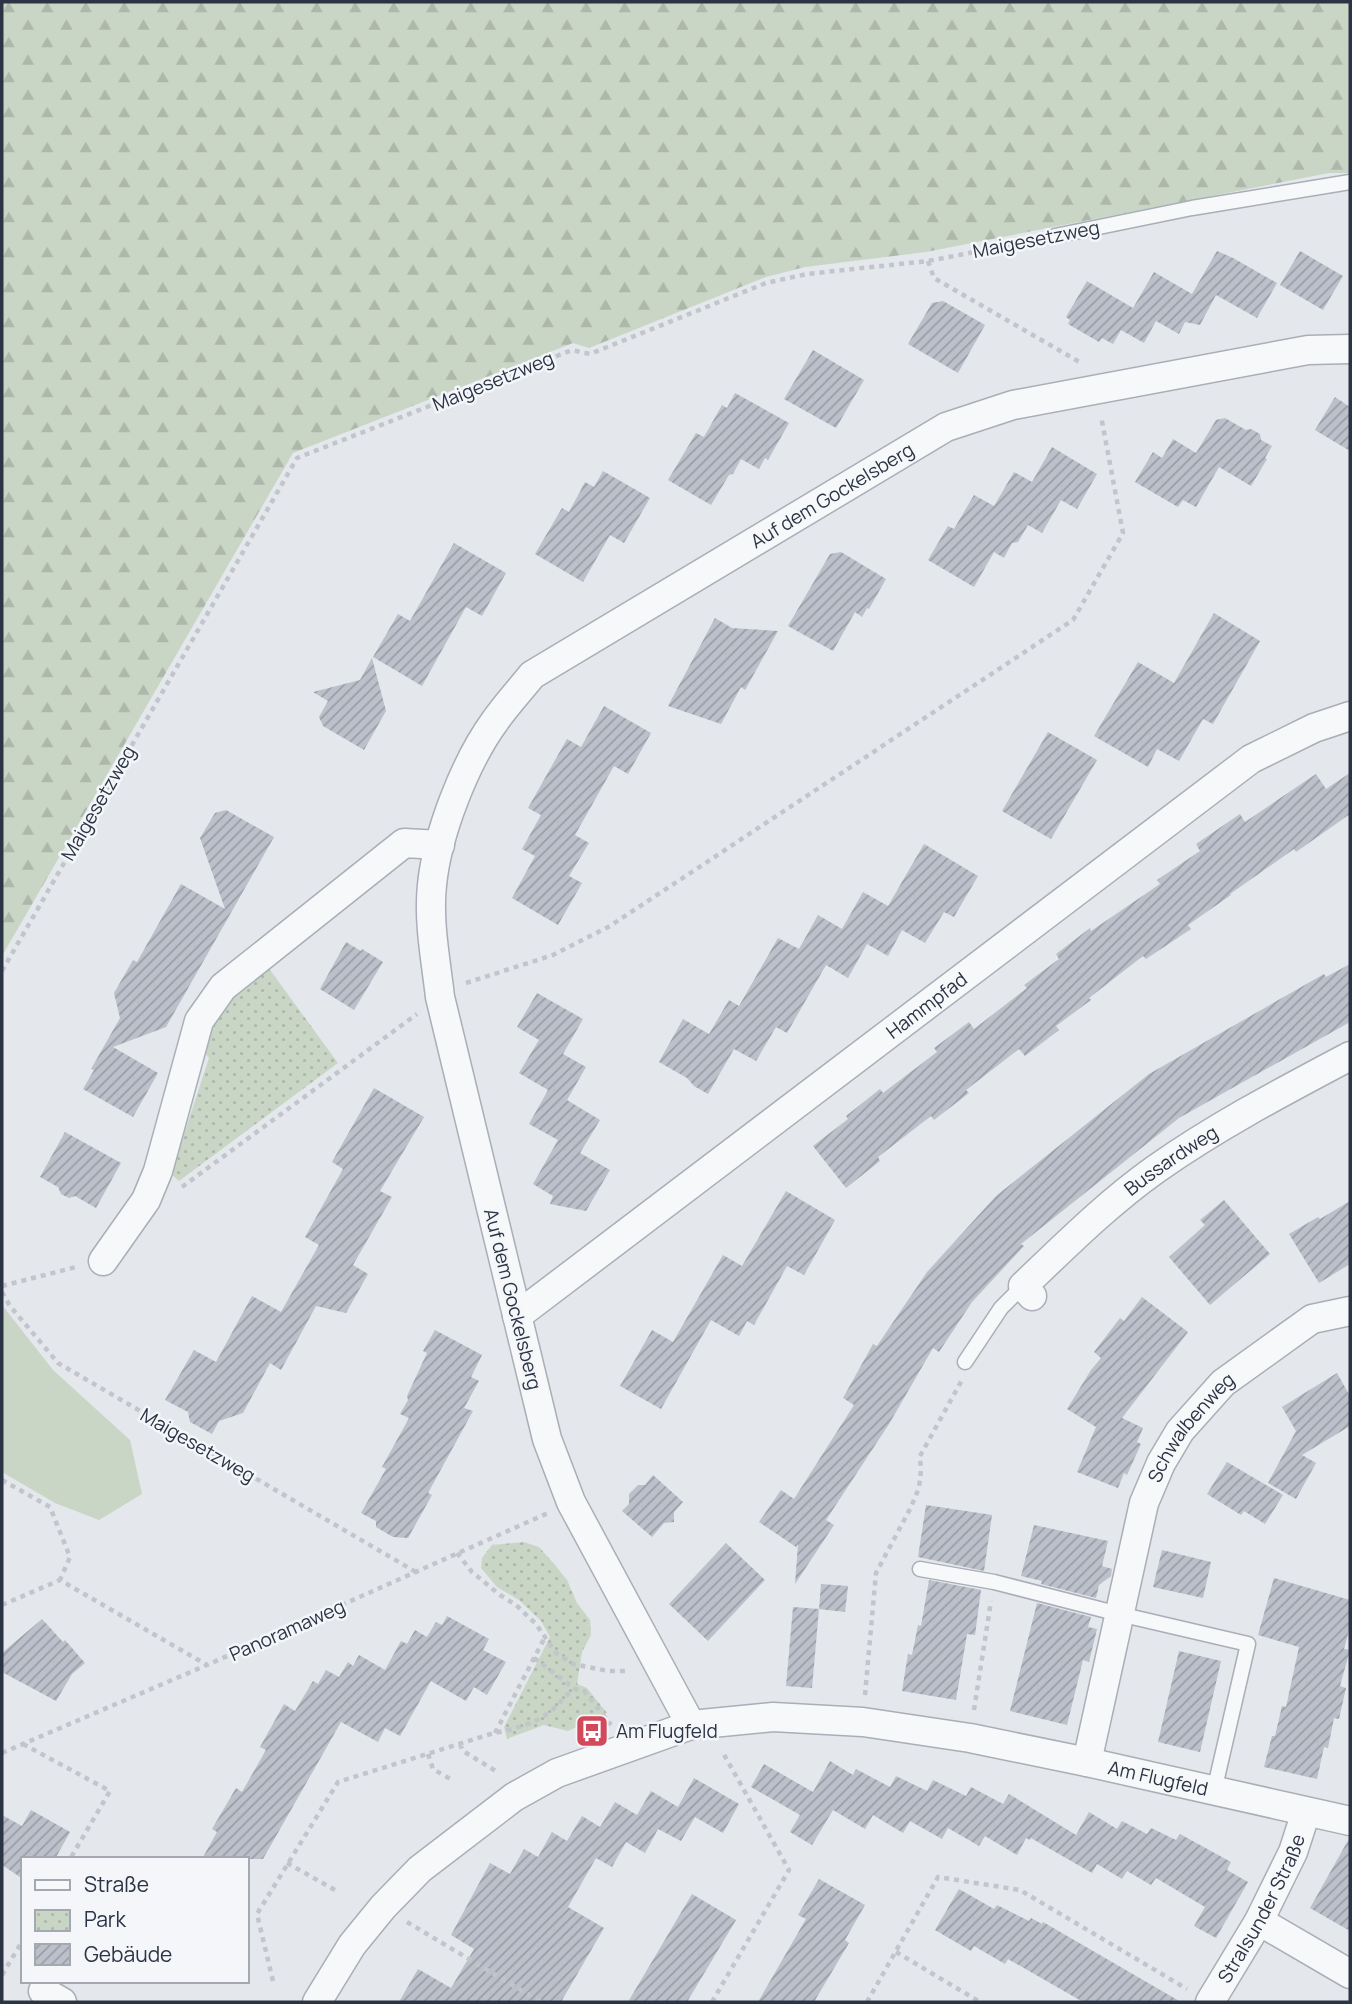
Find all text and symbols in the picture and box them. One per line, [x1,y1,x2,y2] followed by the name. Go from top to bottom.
[970,214,1102,264] street label: Maigesetzweg
[429,345,557,417] street label: Maigesetzweg
[746,436,918,554] street label: Auf dem Gockelsberg
[55,741,141,865] street label: Maigesetzweg
[881,966,972,1044] street label: Hammpfad
[1119,1119,1222,1201] street label: Bussardweg
[478,1206,548,1392] street label: Auf dem Gockelsberg
[1141,1366,1239,1486] street label: Schwalbenweg
[136,1402,260,1488] street label: Maigesetzweg
[225,1593,349,1667] street label: Panoramaweg
[573,1712,611,1750] bus stop icon: Am Flugfeld
[616,1718,718,1744] place label: Am Flugfeld
[1106,1754,1211,1802] street label: Am Flugfeld
[1211,1831,1311,1988] street label: Stralsunder Straße
[21,1857,248,1983] legend
[84,1870,149,1898] text: Straße
[84,1905,126,1933] text: Park
[84,1940,172,1968] text: Gebäude

